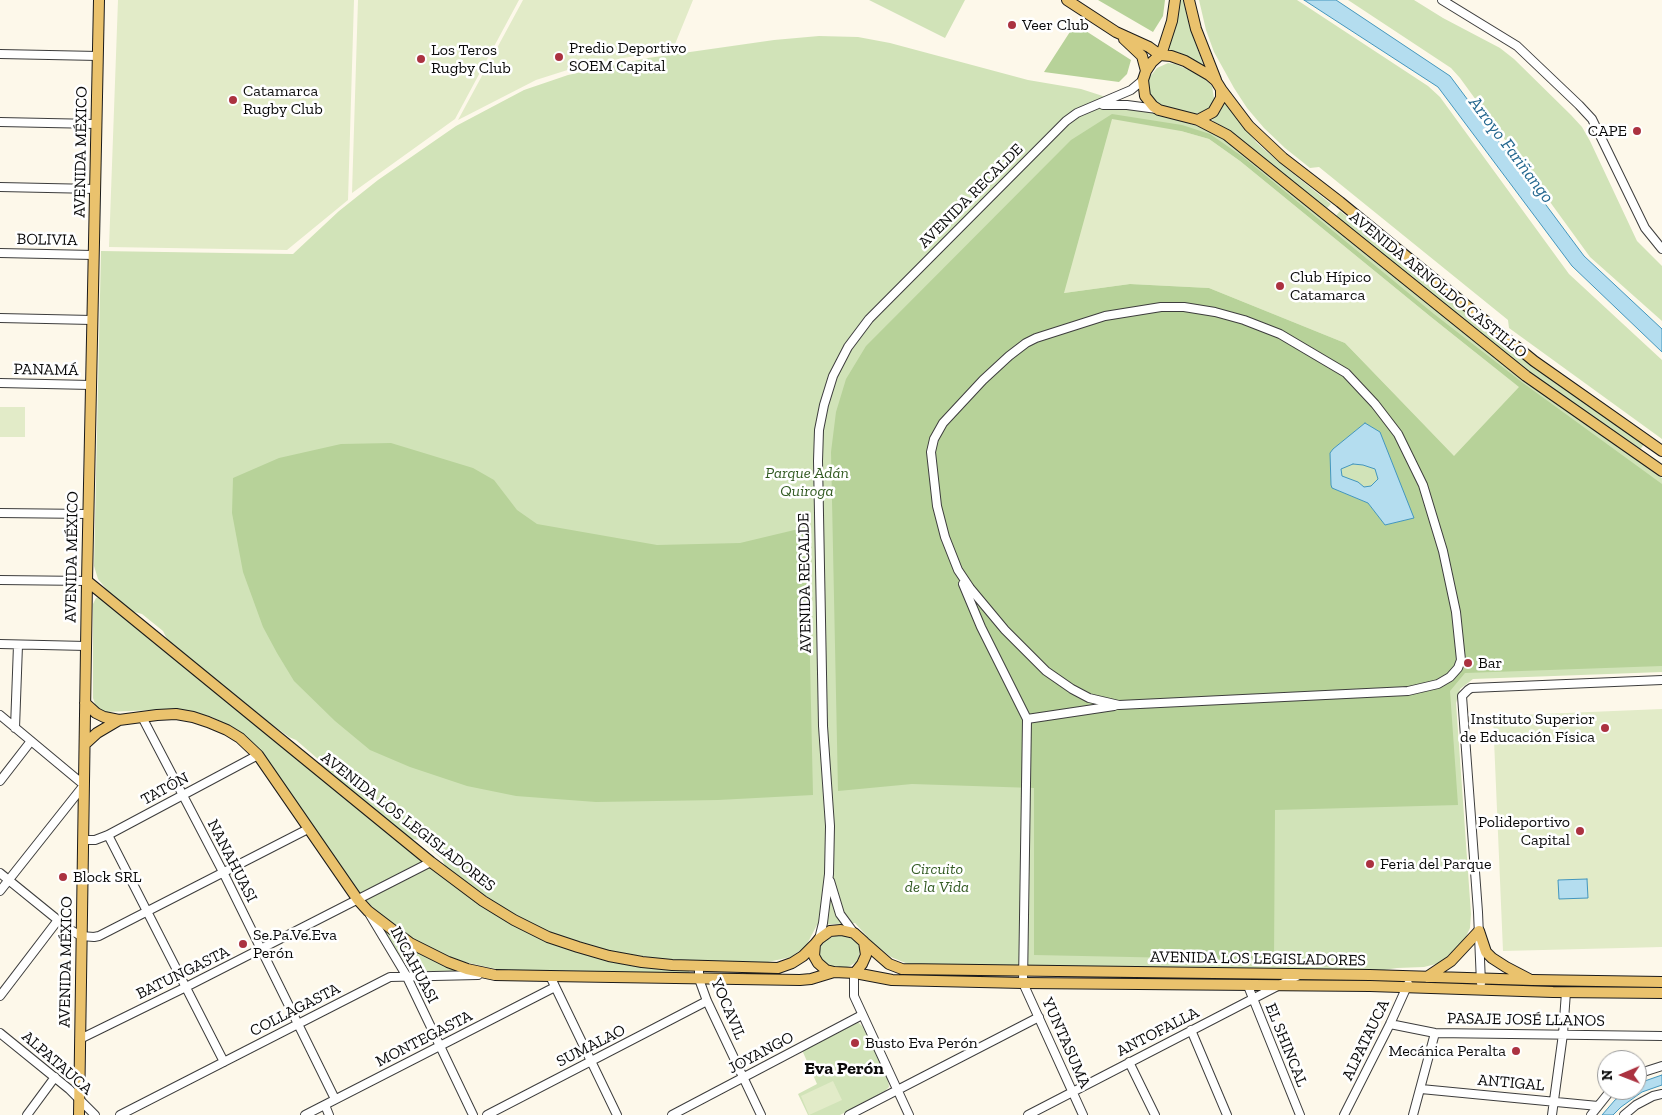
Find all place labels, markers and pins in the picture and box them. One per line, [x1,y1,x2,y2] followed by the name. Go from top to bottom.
[1022,15,1089,35] place label: Veer Club
[1006,19,1018,31] marker: Veer Club
[569,38,686,76] place label: Predio Deportivo SOEM Capital
[431,40,511,78] place label: Los Teros Rugby Club
[553,51,565,63] marker: Predio Deportivo SOEM Capital
[415,53,427,65] marker: Los Teros Rugby Club
[243,81,323,119] place label: Catamarca Rugby Club
[227,94,239,106] marker: Catamarca Rugby Club
[1588,121,1627,141] place label: CAPE
[1631,125,1643,137] marker: CAPE
[1290,267,1371,305] place label: Club Hípico Catamarca
[1274,280,1286,292] marker: Club Hípico Catamarca
[1478,653,1502,673] place label: Bar
[1462,657,1474,669] marker: Bar
[1460,709,1595,747] place label: Instituto Superior de Educación Física
[1599,722,1611,734] marker: Instituto Superior de Educación Física
[1478,812,1570,850] place label: Polideportivo Capital
[1574,825,1586,837] marker: Polideportivo Capital
[1380,854,1491,874] place label: Feria del Parque
[1364,858,1376,870] marker: Feria del Parque
[73,867,141,887] place label: Block SRL
[57,871,69,883] marker: Block SRL
[253,925,337,963] place label: Se.Pa.Ve.Eva Perón
[237,938,249,950] marker: Se.Pa.Ve.Eva Perón
[865,1033,978,1053] place label: Busto Eva Perón
[849,1037,861,1049] marker: Busto Eva Perón
[1388,1041,1506,1061] place label: Mecánica Peralta
[1510,1045,1522,1057] marker: Mecánica Peralta

